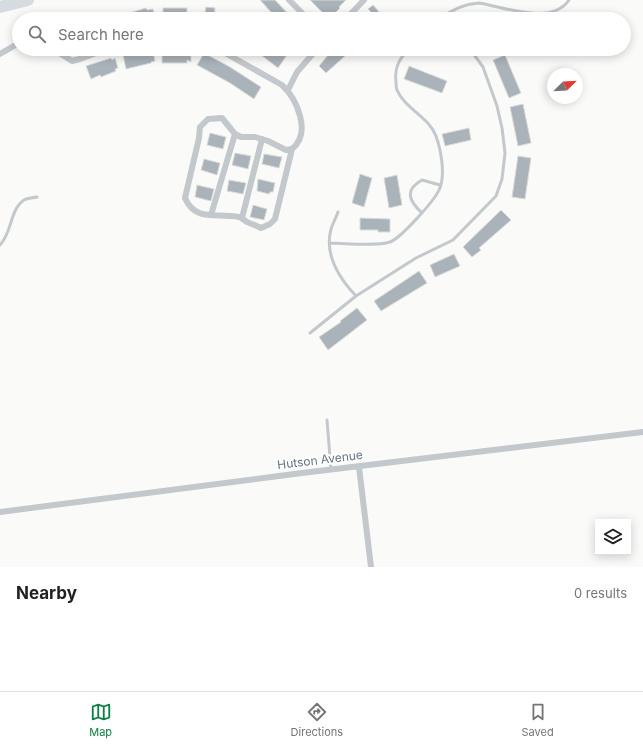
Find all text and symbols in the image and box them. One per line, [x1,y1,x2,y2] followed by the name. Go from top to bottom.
[12,12,631,56] search box
[26,23,48,45] icon: search
[58,25,144,44] text: Search here
[547,68,583,104] north arrow
[276,447,364,472] street label: Hutson Avenue
[595,519,631,555] map controls
[595,519,631,555] button: layers
[16,583,77,603] text: Nearby
[574,585,627,601] text: 0 results
[89,701,112,739] tab: Map
[291,701,343,739] tab: Directions
[522,701,554,739] tab: Saved

